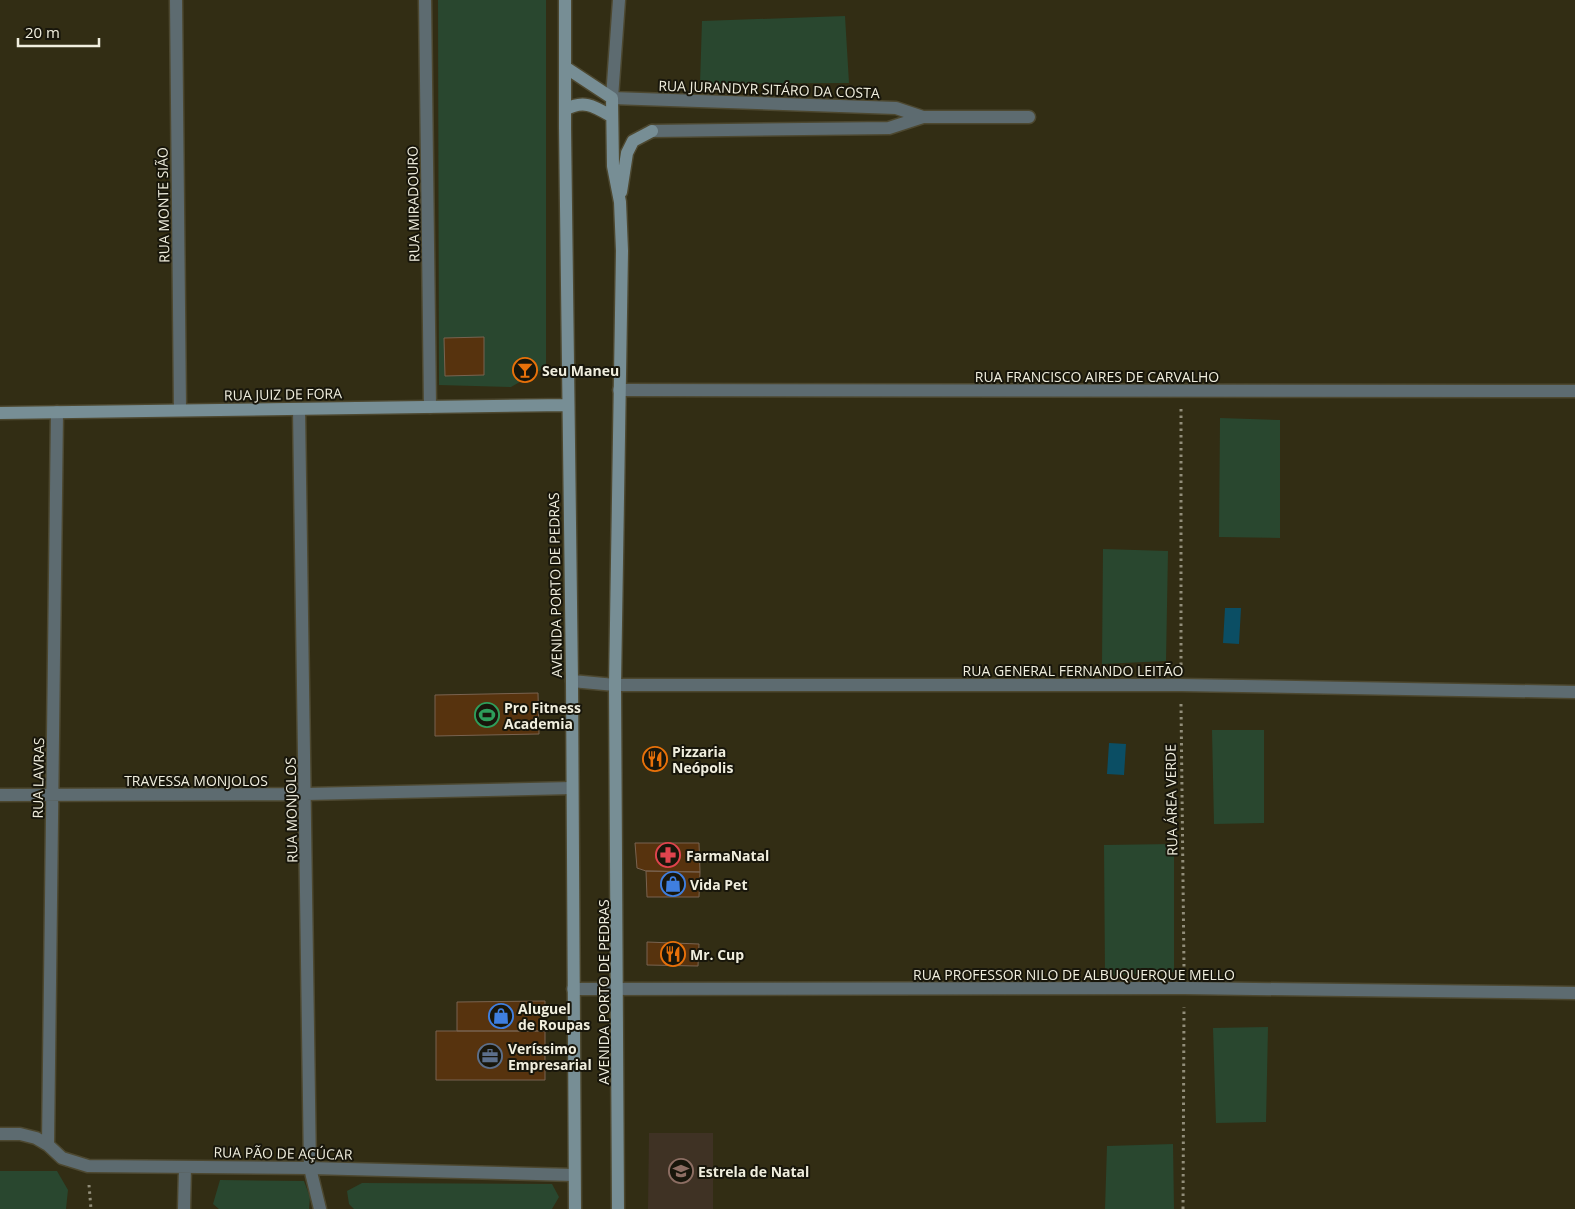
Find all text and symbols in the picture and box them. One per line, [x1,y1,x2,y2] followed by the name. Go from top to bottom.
[18,15,99,47] scale bar
[25,22,60,42] text: 20 m
[658,76,880,102] street label: RUA JURANDYR SITÁRO DA COSTA
[402,146,424,262] street label: RUA MIRADOURO
[152,147,174,263] street label: RUA MONTE SIÃO
[512,357,538,383] bar icon: Seu Maneu
[542,361,619,380] place label: Seu Maneu
[975,367,1219,386] street label: RUA FRANCISCO AIRES DE CARVALHO
[224,383,342,405] street label: RUA JUIZ DE FORA
[544,492,566,678] street label: AVENIDA PORTO DE PEDRAS
[963,661,1183,680] street label: RUA GENERAL FERNANDO LEITÃO
[504,698,581,733] place label: Pro Fitness Academia
[474,702,500,728] sports icon: Pro Fitness Academia
[28,737,48,819] street label: RUA LAVRAS
[672,742,733,777] place label: Pizzaria Neópolis
[1161,744,1181,856] street label: RUA ÁREA VERDE
[642,746,668,772] restaurant icon: Pizzaria Neópolis
[281,757,301,863] street label: RUA MONJOLOS
[124,771,268,790] street label: TRAVESSA MONJOLOS
[655,842,681,868] pharmacy icon: FarmaNatal
[686,846,769,865] place label: FarmaNatal
[660,871,686,897] shop icon: Vida Pet
[690,875,747,894] place label: Vida Pet
[594,899,613,1085] street label: AVENIDA PORTO DE PEDRAS
[660,941,686,967] restaurant icon: Mr. Cup
[690,945,744,964] place label: Mr. Cup
[913,965,1235,984] street label: RUA PROFESSOR NILO DE ALBUQUERQUE MELLO
[518,999,590,1034] place label: Aluguel de Roupas
[488,1003,514,1029] shop icon: Aluguel de Roupas
[508,1039,592,1074] place label: Veríssimo Empresarial
[477,1043,503,1069] office icon: Veríssimo Empresarial
[213,1142,353,1164] street label: RUA PÃO DE AÇÚCAR
[668,1158,694,1184] school or university icon: Estrela de Natal
[698,1162,809,1181] place label: Estrela de Natal

